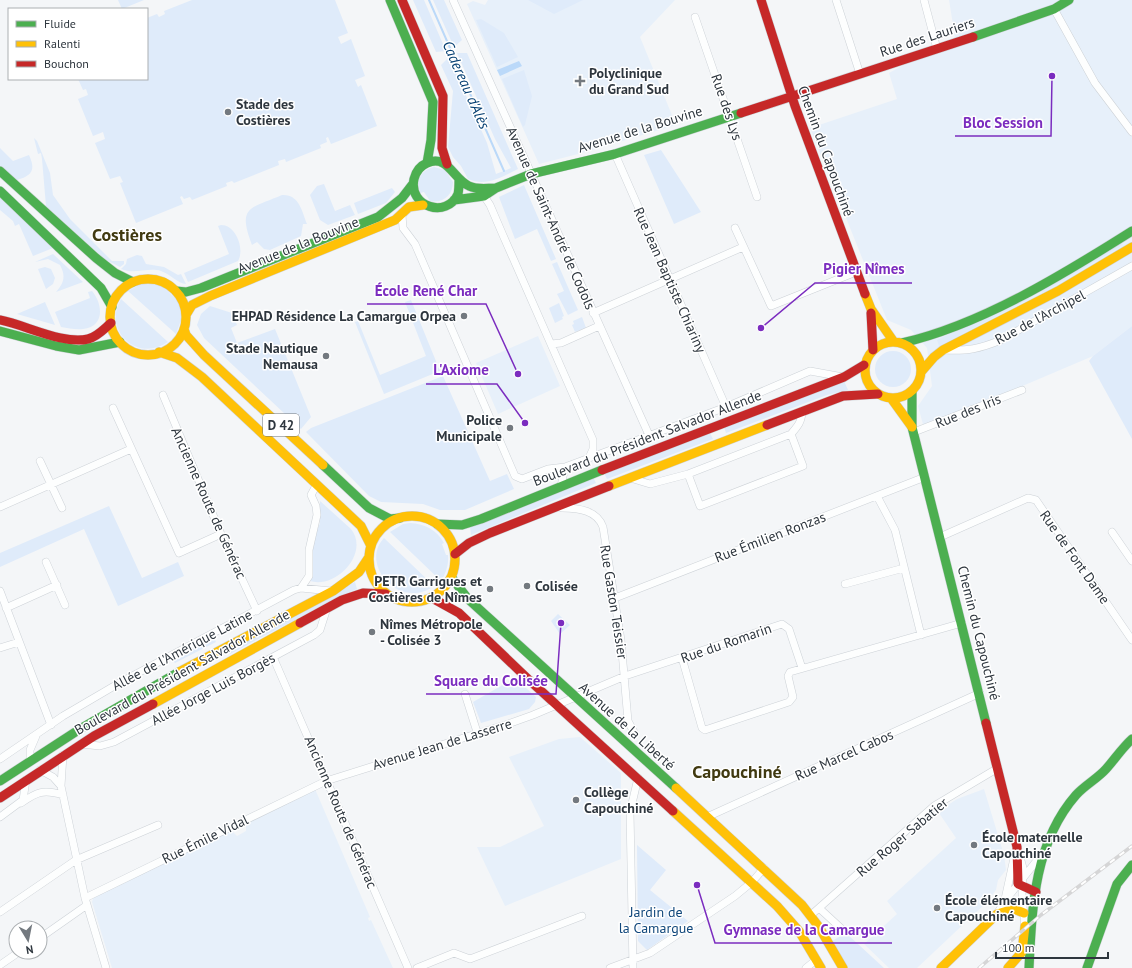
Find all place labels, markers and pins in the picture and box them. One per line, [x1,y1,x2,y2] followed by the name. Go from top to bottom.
[589,64,669,98] place label: Polyclinique du Grand Sud
[574,75,586,87] marker: Polyclinique du Grand Sud
[236,95,294,129] place label: Stade des Costières
[223,107,233,117] marker: Stade des Costières
[955,109,1051,136] callout: Bloc Session
[815,256,912,283] callout: Pigier Nîmes
[367,277,486,304] callout: École René Char
[232,307,456,325] place label: EHPAD Résidence La Camargue Orpea
[459,311,469,321] marker: EHPAD Résidence La Camargue Orpea
[226,339,318,373] place label: Stade Nautique Nemausa
[321,351,331,361] marker: Stade Nautique Nemausa
[426,357,497,384] callout: L'Axiome
[436,411,502,445] place label: Police Municipale
[505,423,515,433] marker: Police Municipale
[369,572,482,606] place label: PETR Garrigues et Costières de Nîmes
[535,577,578,595] place label: Colisée
[522,581,532,591] marker: Colisée
[485,584,495,594] marker: PETR Garrigues et Costières de Nîmes
[380,615,483,649] place label: Nîmes Métropole - Colisée 3
[367,627,377,637] marker: Nîmes Métropole - Colisée 3
[426,667,556,694] callout: Square du Colisée
[584,783,653,817] place label: Collège Capouchiné
[571,795,581,805] marker: Collège Capouchiné
[982,828,1083,862] place label: École maternelle Capouchiné
[969,840,979,850] marker: École maternelle Capouchiné
[945,891,1052,925] place label: École élémentaire Capouchiné
[932,903,942,913] marker: École élémentaire Capouchiné
[715,916,892,943] callout: Gymnase de la Camargue

